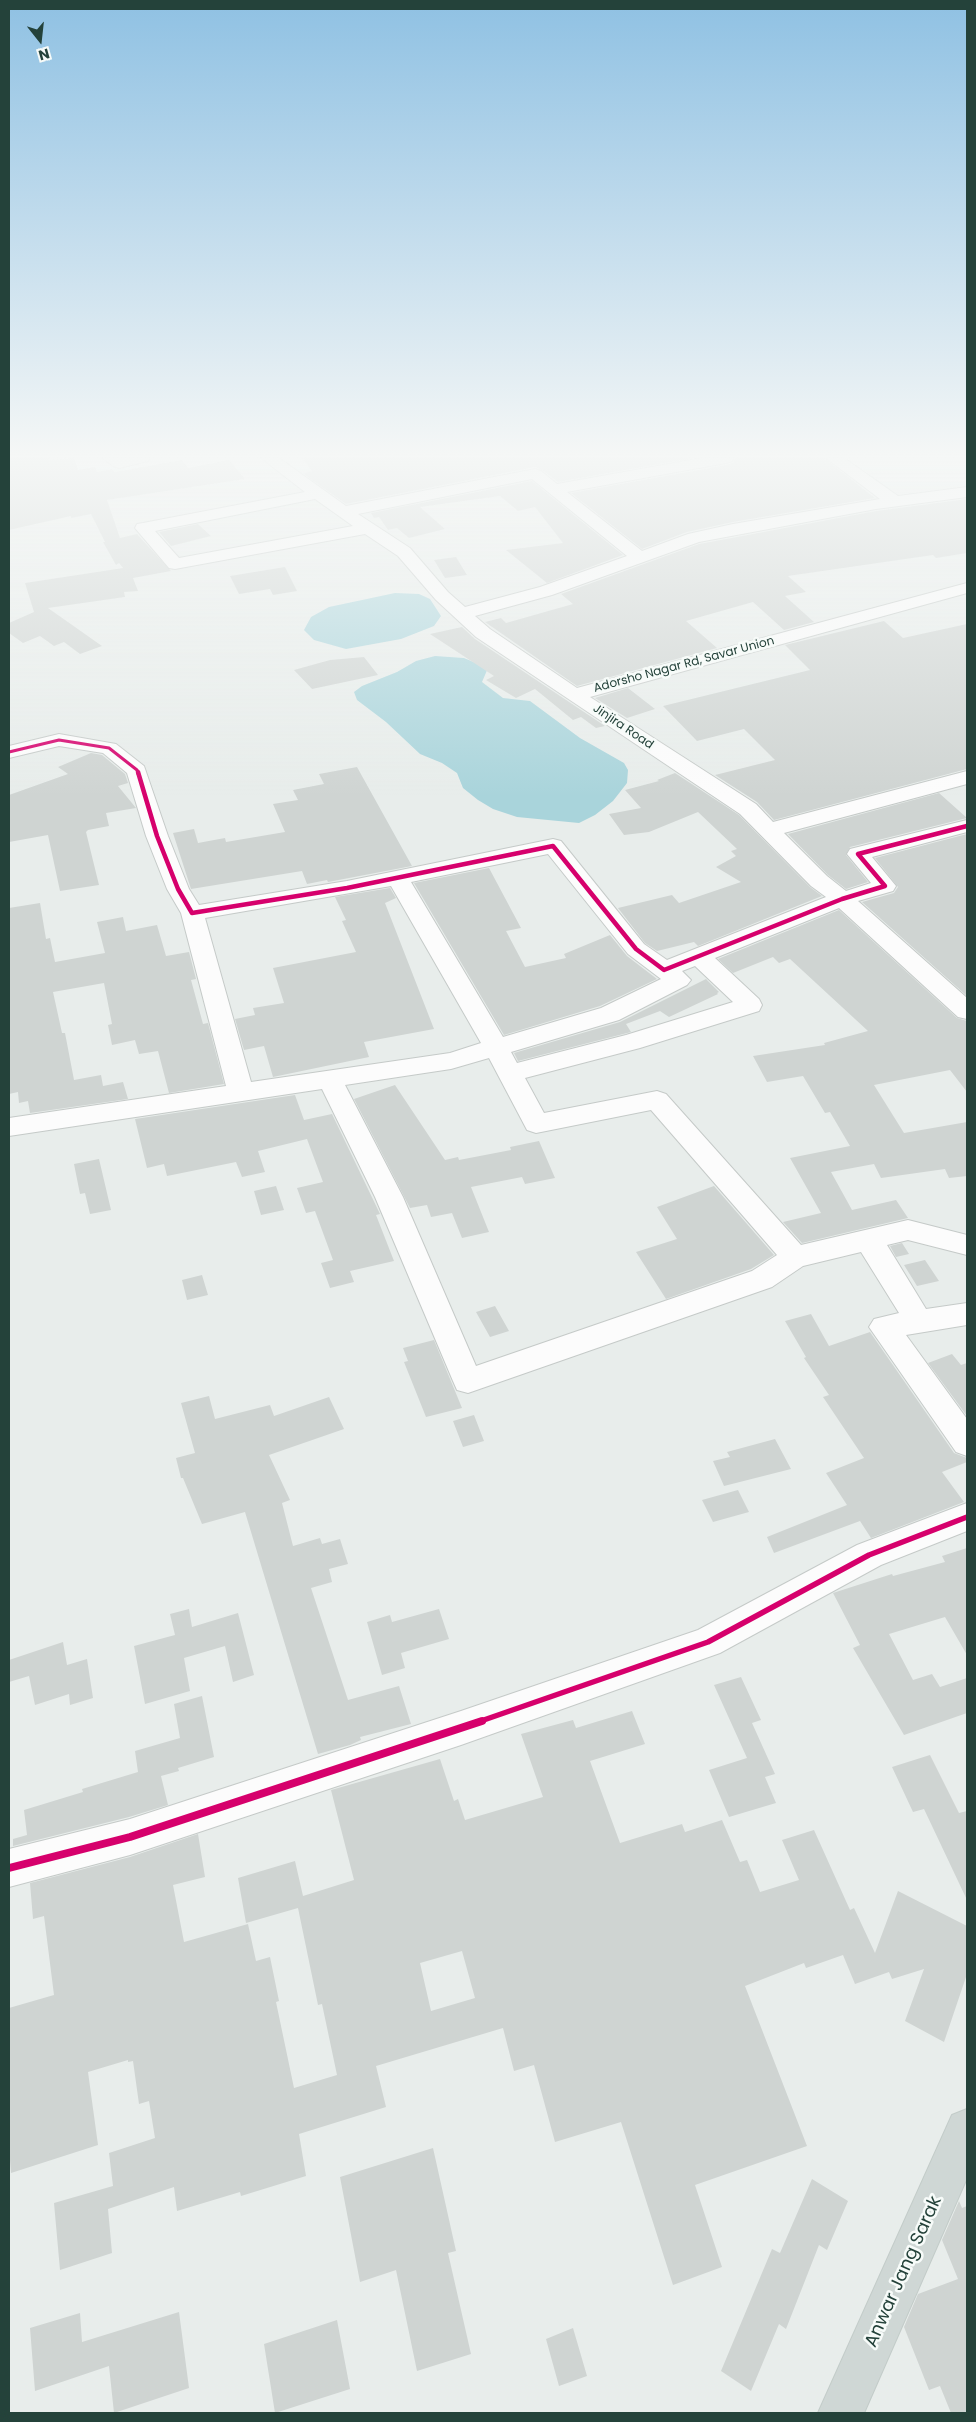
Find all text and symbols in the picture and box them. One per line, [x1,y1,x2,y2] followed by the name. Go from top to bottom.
[15,15,65,65] north arrow
[36,43,52,65] text: N
[592,634,776,696] street label: Adorsho Nagar Rd, Savar Union
[590,701,656,753] street label: Jinjira Road
[861,2193,947,2351] street label: Anwar Jang Sarak

